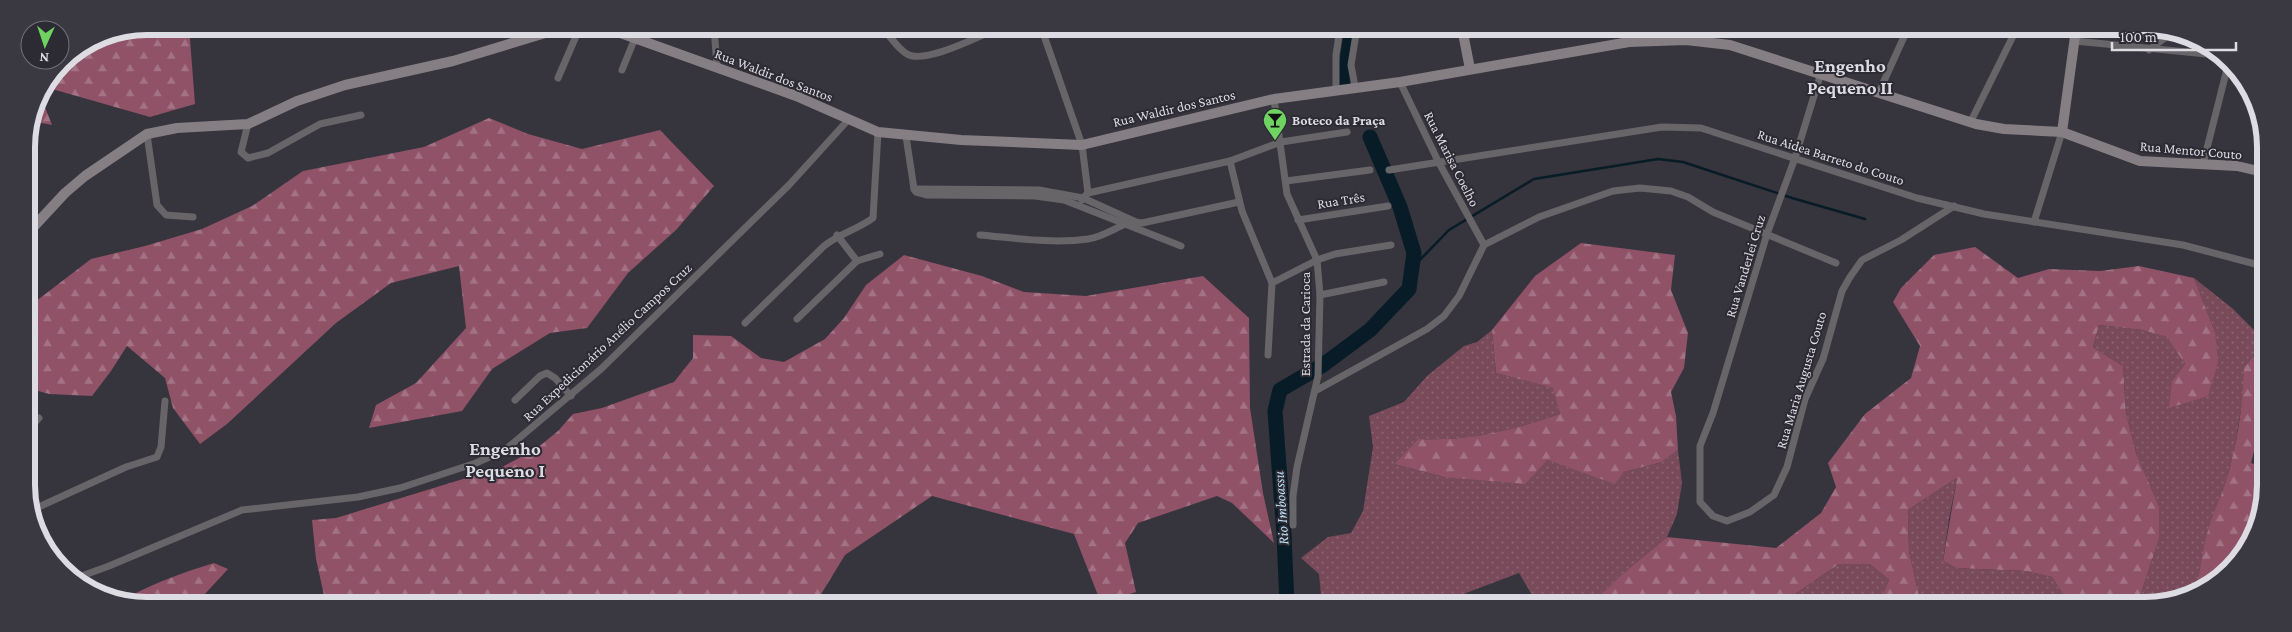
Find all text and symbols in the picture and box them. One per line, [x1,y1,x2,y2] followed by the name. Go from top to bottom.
[20,20,70,70] north arrow
[2112,20,2236,52] scale bar
[2120,29,2157,45] text: 100 m
[713,45,835,105] street label: Rua Waldir dos Santos
[39,50,50,66] text: N
[1807,55,1893,98] district label: Engenho Pequeno II
[1111,86,1237,130] street label: Rua Waldir dos Santos
[1262,107,1288,141] bar icon: Boteco da Praça
[1421,109,1483,209] street label: Rua Marisa Coelho
[1292,112,1385,128] place label: Boteco da Praça
[1756,126,1906,188] street label: Rua Aidea Barreto do Couto
[2139,138,2243,162] street label: Rua Mentor Couto
[1316,188,1366,212] street label: Rua Três
[1722,213,1768,319] street label: Rua Vanderlei Cruz
[519,259,695,424] street label: Rua Expedicionário Anélio Campos Cruz
[1297,271,1313,376] street label: Estrada da Carioca
[1772,309,1830,451] street label: Rua Maria Augusta Couto
[465,438,545,481] district label: Engenho Pequeno I
[1270,470,1292,545] water label: Rio Imboassu

